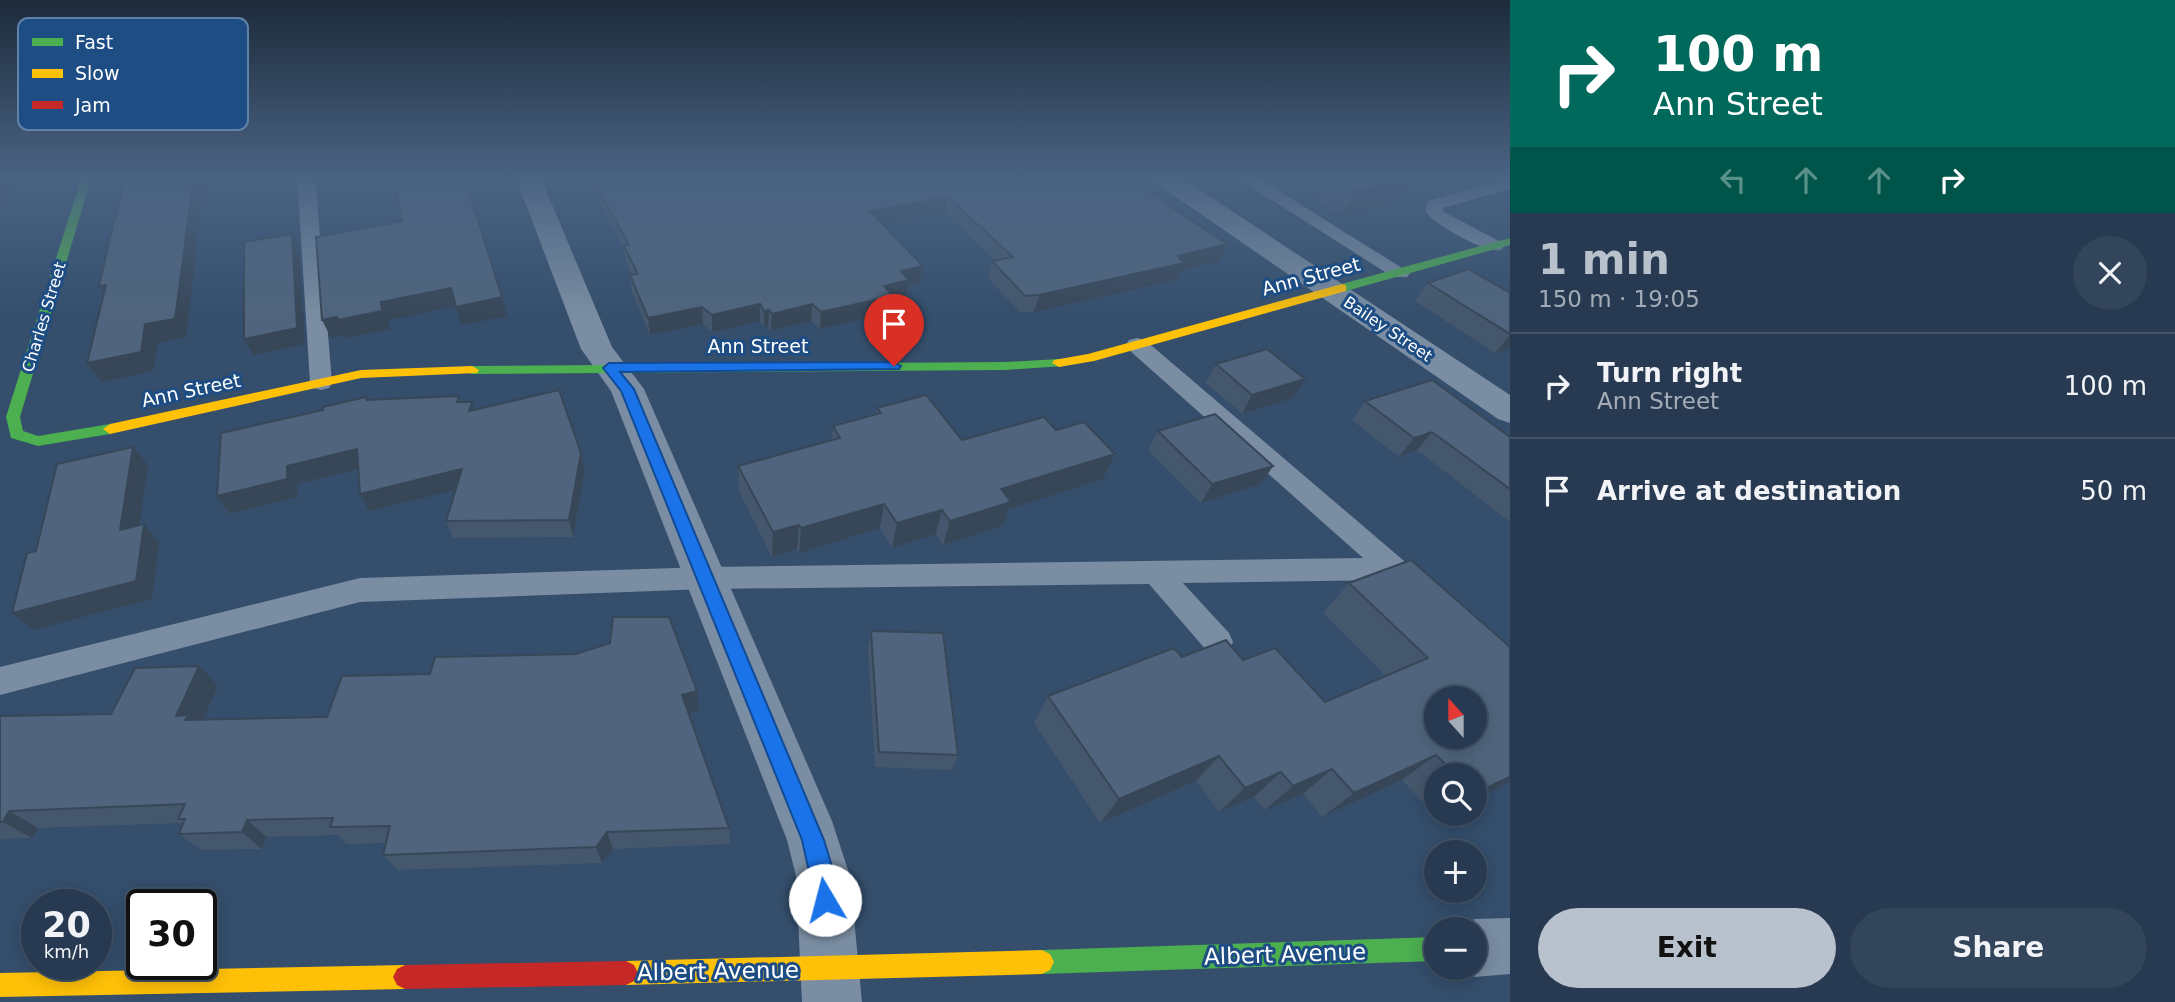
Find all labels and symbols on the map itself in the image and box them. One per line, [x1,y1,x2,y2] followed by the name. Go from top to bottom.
[18,18,248,130] legend
[75,31,113,53] text: Fast
[75,62,120,84] text: Slow
[74,94,111,116] text: Jam
[1259,252,1363,300] street label: Ann Street
[18,260,70,374] street label: Charles Street
[1340,292,1436,366] street label: Bailey Street
[864,294,924,366] pin
[708,335,808,357] street label: Ann Street
[139,369,243,411] street label: Ann Street
[1424,686,1488,749] north arrow
[788,863,862,937] position arrow
[126,889,217,980] speed limit sign: 30
[1204,938,1366,970] street label: Albert Avenue
[637,957,799,985] street label: Albert Avenue

